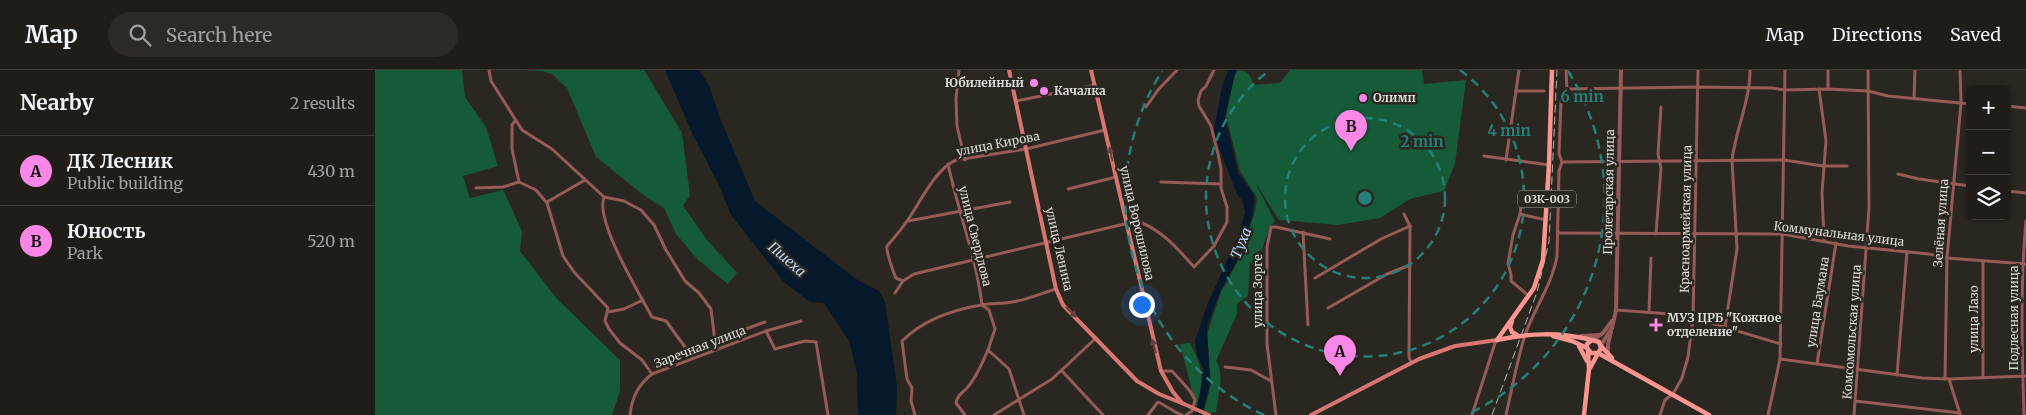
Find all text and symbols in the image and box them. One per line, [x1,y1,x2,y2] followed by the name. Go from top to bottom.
[108,12,458,57] search box
[25,19,78,50] text: Map
[126,21,154,49] icon: search
[166,23,272,47] text: Search here
[1766,23,1804,46] text: Map
[1832,23,1922,46] text: Directions
[1950,23,2001,46] text: Saved
[945,75,1025,90] place label: Юбилейный
[1028,77,1040,89] marker: Юбилейный
[1054,83,1106,98] place label: Качалка
[1038,85,1050,97] marker: Качалка
[1966,85,2011,220] map controls
[1966,85,2011,130] button: +
[1560,87,1604,106] text: 6 min
[20,89,94,116] text: Nearby
[1373,90,1416,105] place label: Олимп
[1357,92,1369,104] marker: Олимп
[290,93,355,113] text: 2 results
[1335,110,1367,151] pin: B
[1487,121,1531,140] text: 4 min
[955,128,1041,159] street label: улица Кирова
[1600,129,1617,255] street label: Пролетарская улица
[1966,130,2011,175] button: −
[1401,132,1443,151] text: 2 min
[1677,144,1694,293] street label: Красноармейская улица
[1107,146,1115,161] one-way arrow
[67,149,173,173] text: ДК Лесник
[30,161,42,181] text: A
[308,161,355,181] text: 430 m
[1117,164,1158,282] street label: улица Ворошилова
[67,173,183,193] text: Public building
[1966,175,2011,220] button: layers
[1930,178,1951,268] street label: Зелёная улица
[956,184,995,288] street label: улица Свердлова
[1356,189,1374,207] centre of rings
[1518,190,1576,208] road number: 03К-003
[1043,206,1077,293] street label: улица Ленина
[1773,218,1906,249] street label: Коммунальная улица
[67,219,146,243] text: Юность
[1227,225,1255,261] water label: Туха
[30,231,42,251] text: B
[307,231,355,251] text: 520 m
[764,238,810,280] water label: Пшеха
[67,243,103,263] text: Park
[1250,254,1265,328] street label: улица Зорге
[1803,255,1832,348] street label: улица Баумана
[1839,264,1864,400] street label: Комсомольская улица
[2006,265,2021,370] street label: Подлесная улица
[1966,285,1981,353] street label: улица Лазо
[1129,292,1155,318] your location
[1064,306,1076,318] one-way arrow
[1667,310,1782,339] place label: МУЗ ЦРБ "Кожное отделение"
[1649,318,1663,332] marker: МУЗ ЦРБ "Кожное отделение"
[652,322,748,371] street label: Заречная улица
[1324,335,1356,376] pin: A
[1150,339,1158,354] one-way arrow

